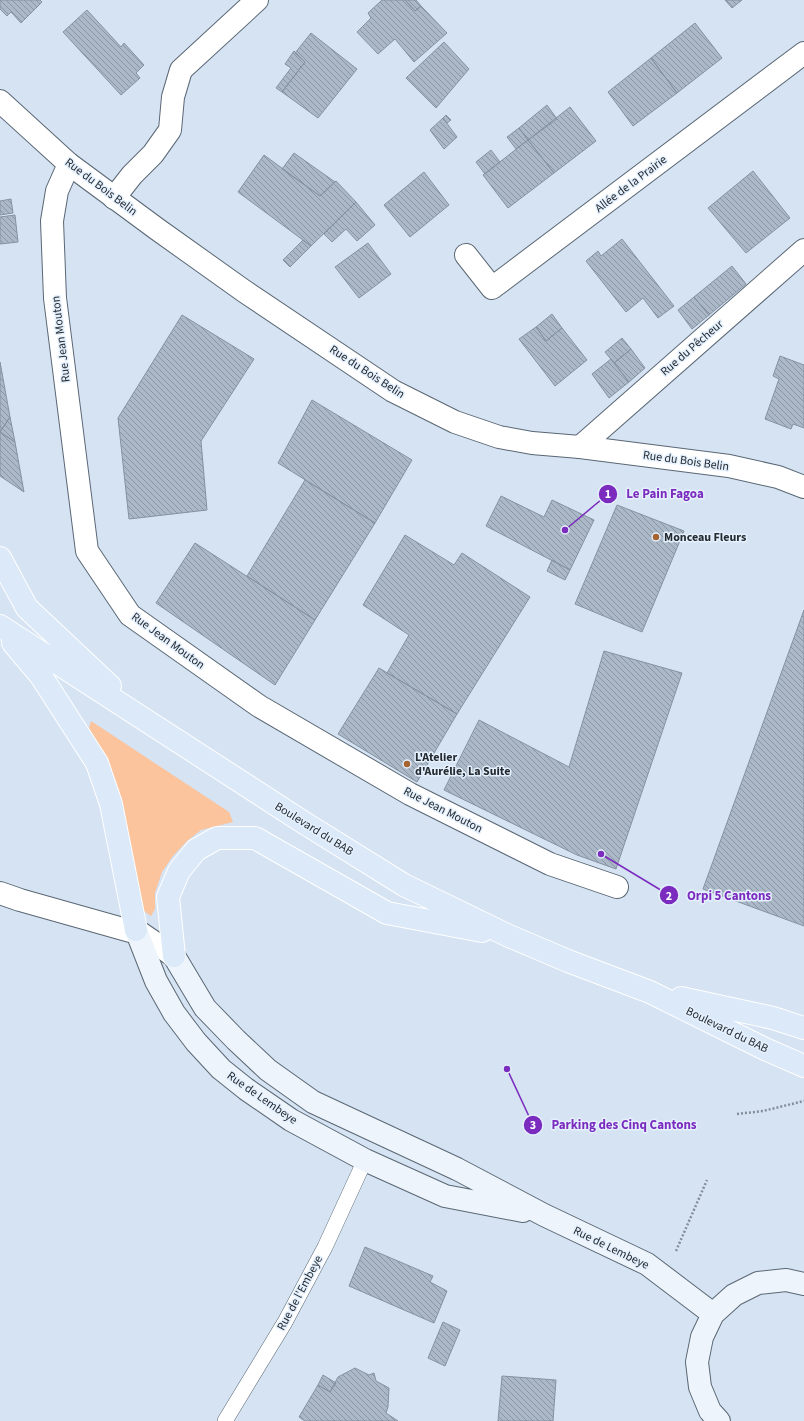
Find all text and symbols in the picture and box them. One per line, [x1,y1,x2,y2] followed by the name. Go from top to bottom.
[591,151,671,217] street label: Allée de la Prairie
[61,154,141,220] street label: Rue du Bois Belin
[47,295,75,383] street label: Rue Jean Mouton
[657,315,728,380] street label: Rue du Pêcheur
[326,341,408,403] street label: Rue du Bois Belin
[642,447,730,475] street label: Rue du Bois Belin
[598,481,711,506] callout: Le Pain Fagoa
[626,485,704,503] text: Le Pain Fagoa
[605,486,611,503] text: 1
[664,529,746,546] place label: Monceau Fleurs
[651,532,661,542] marker: Monceau Fleurs
[128,609,208,673] street label: Rue Jean Mouton
[415,749,510,780] place label: L'Atelier d'Aurélie, La Suite
[402,759,412,769] marker: L'Atelier d'Aurélie, La Suite
[400,783,486,837] street label: Rue Jean Mouton
[271,798,357,860] street label: Boulevard du BAB
[659,883,779,908] callout: Orpi 5 Cantons
[687,887,771,905] text: Orpi 5 Cantons
[666,888,672,905] text: 2
[683,1003,771,1057] street label: Boulevard du BAB
[223,1067,301,1129] street label: Rue de Lembeye
[523,1112,705,1137] callout: Parking des Cinq Cantons
[551,1116,697,1134] text: Parking des Cinq Cantons
[530,1117,536,1134] text: 3
[570,1222,652,1274] street label: Rue de Lembeye
[273,1252,327,1334] street label: Rue de l'Embeye

